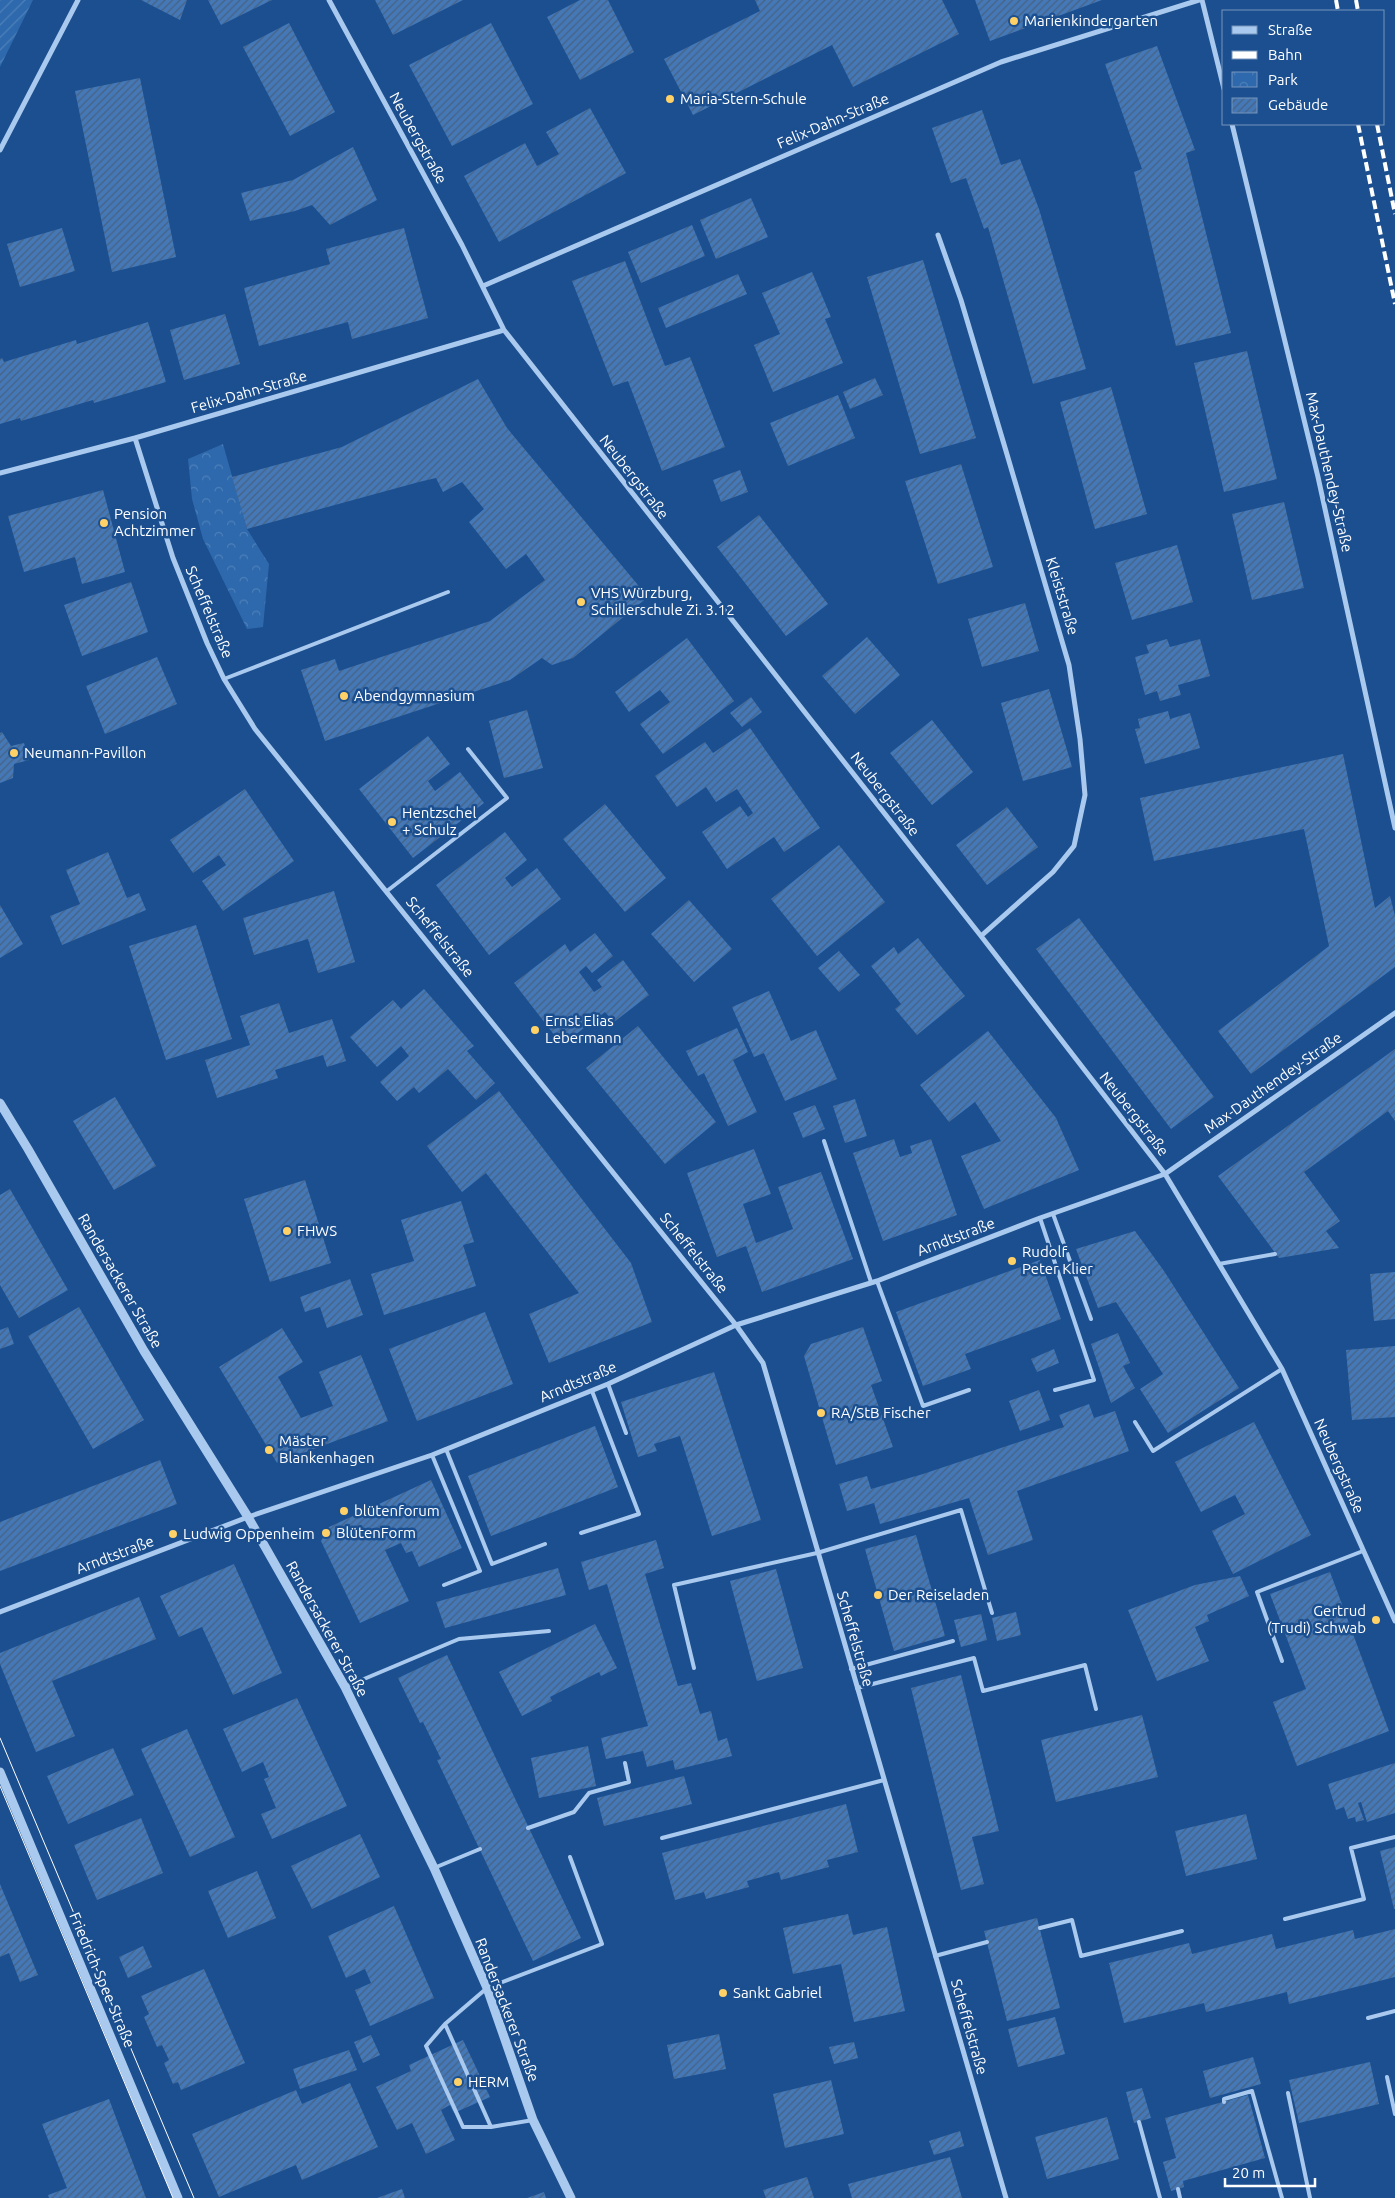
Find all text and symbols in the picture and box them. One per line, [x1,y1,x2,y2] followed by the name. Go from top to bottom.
[1222,10,1385,125] legend
[1024,12,1158,29] place label: Marienkindergarten
[1008,15,1020,27] marker: Marienkindergarten
[1268,21,1312,38] text: Straße
[1268,46,1302,63] text: Bahn
[1268,71,1298,88] text: Park
[386,89,451,186] street label: Neubergstraße
[774,89,891,152] street label: Felix-Dahn-Straße
[680,90,807,107] place label: Maria-Stern-Schule
[664,93,676,105] marker: Maria-Stern-Schule
[1268,96,1328,113] text: Gebäude
[189,367,309,416] street label: Felix-Dahn-Straße
[1303,390,1356,554] street label: Max-Dauthendey-Straße
[596,431,673,522] street label: Neubergstraße
[114,505,196,539] place label: Pension Achtzimmer
[98,517,110,529] marker: Pension Achtzimmer
[1043,555,1082,637] street label: Kleiststraße
[182,563,237,660] street label: Scheffelstraße
[591,584,735,618] place label: VHS Würzburg, Schillerschule Zi. 3.12
[575,596,587,608] marker: VHS Würzburg, Schillerschule Zi. 3.12
[354,687,475,704] place label: Abendgymnasium
[338,690,350,702] marker: Abendgymnasium
[24,744,146,761] place label: Neumann-Pavillon
[8,747,20,759] marker: Neumann-Pavillon
[847,748,924,839] street label: Neubergstraße
[402,804,476,838] place label: Hentzschel + Schulz
[386,816,398,828] marker: Hentzschel + Schulz
[403,893,478,980] street label: Scheffelstraße
[545,1012,621,1046] place label: Ernst Elias Lebermann
[529,1024,541,1036] marker: Ernst Elias Lebermann
[1201,1029,1345,1137] street label: Max-Dauthendey-Straße
[1096,1068,1173,1159] street label: Neubergstraße
[657,1209,732,1296] street label: Scheffelstraße
[75,1210,166,1351] street label: Randersackerer Straße
[915,1214,997,1259] street label: Arndtstraße
[297,1222,337,1239] place label: FHWS
[281,1225,293,1237] marker: FHWS
[1022,1243,1093,1277] place label: Rudolf Peter Klier
[1006,1255,1018,1267] marker: Rudolf Peter Klier
[537,1358,619,1405] street label: Arndtstraße
[831,1404,931,1421] place label: RA/StB Fischer
[815,1407,827,1419] marker: RA/StB Fischer
[1311,1416,1368,1516] street label: Neubergstraße
[279,1432,375,1466] place label: Mäster Blankenhagen
[263,1444,275,1456] marker: Mäster Blankenhagen
[354,1502,440,1519] place label: blütenforum
[338,1505,350,1517] marker: blütenforum
[336,1524,416,1541] place label: BlütenForm
[183,1525,315,1542] place label: Ludwig Oppenheim
[320,1527,332,1539] marker: BlütenForm
[167,1528,179,1540] marker: Ludwig Oppenheim
[74,1532,156,1577] street label: Arndtstraße
[283,1558,372,1700] street label: Randersackerer Straße
[888,1586,989,1603] place label: Der Reiseladen
[834,1589,877,1689] street label: Scheffelstraße
[872,1589,884,1601] marker: Der Reiseladen
[1267,1602,1366,1636] place label: Gertrud (Trudi) Schwab
[1370,1614,1382,1626] marker: Gertrud (Trudi) Schwab
[66,1910,139,2050] street label: Friedrich-Spee-Straße
[472,1936,543,2084] street label: Randersackerer Straße
[948,1977,991,2077] street label: Scheffelstraße
[733,1984,822,2001] place label: Sankt Gabriel
[717,1987,729,1999] marker: Sankt Gabriel
[468,2073,509,2090] place label: HERM
[452,2076,464,2088] marker: HERM
[1225,2156,1315,2188] scale bar
[1232,2164,1265,2181] text: 20 m

